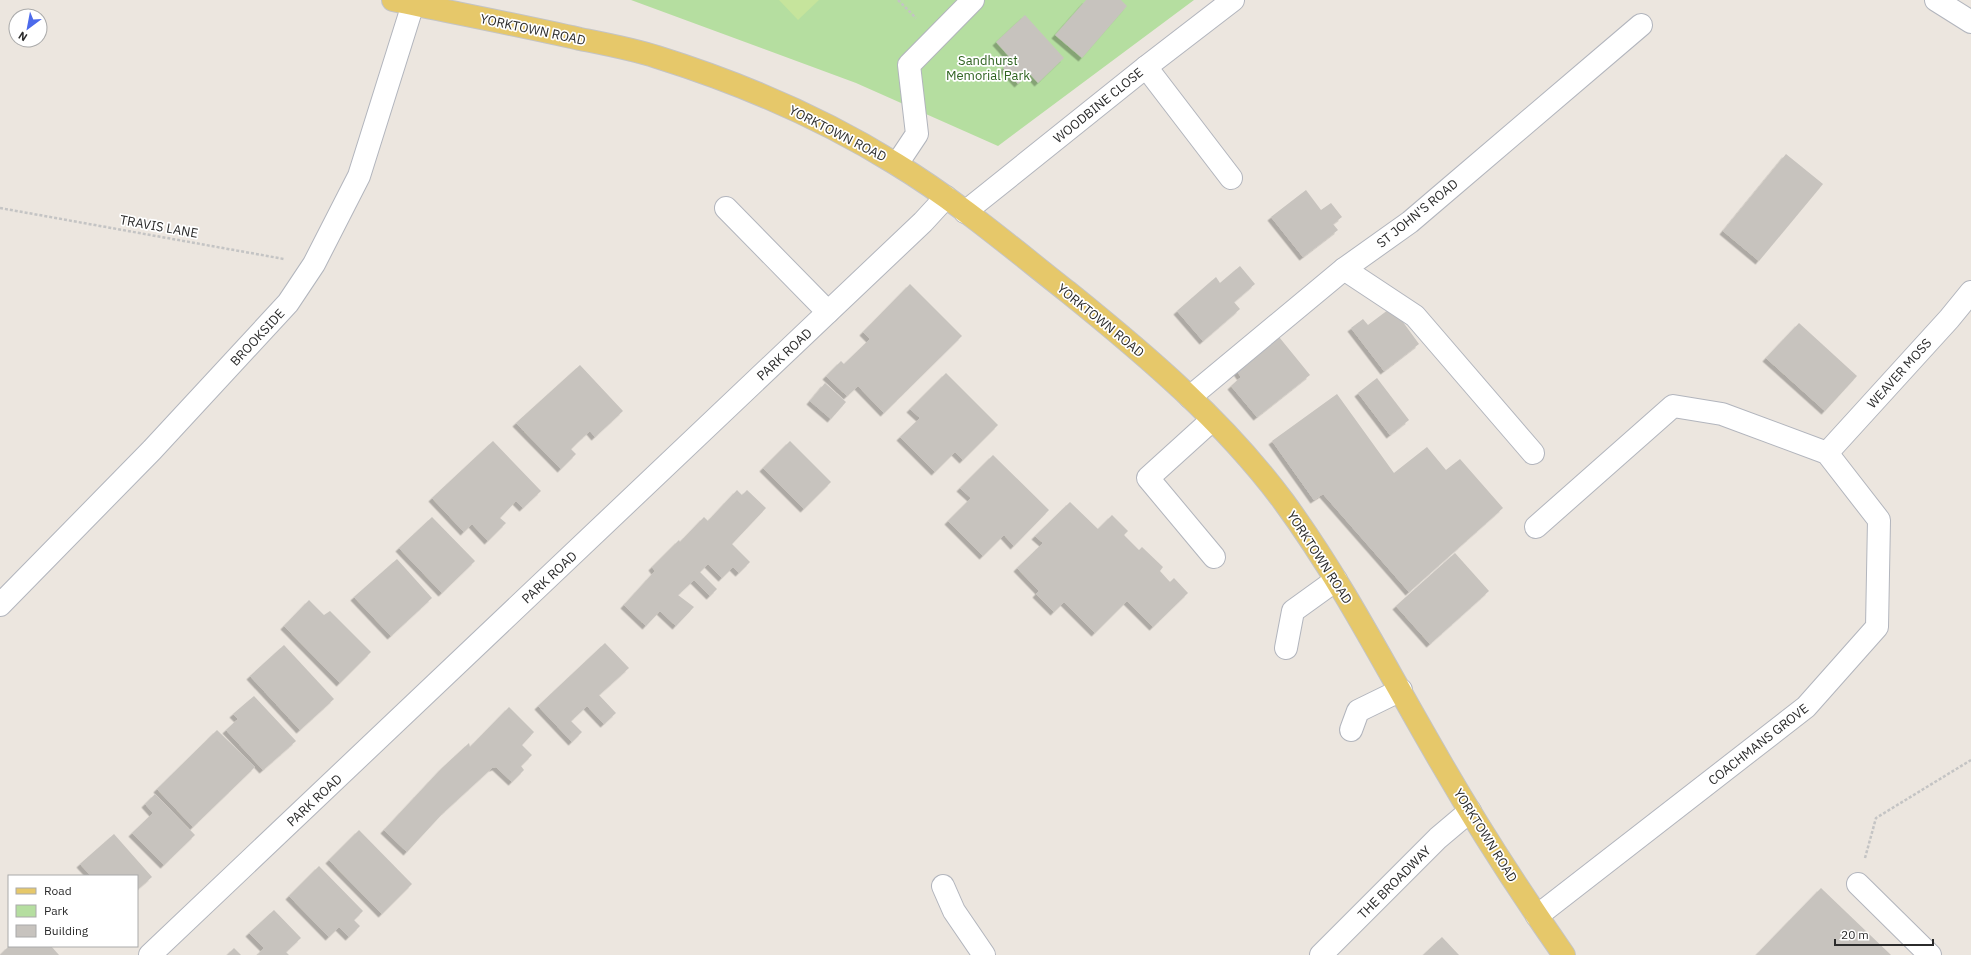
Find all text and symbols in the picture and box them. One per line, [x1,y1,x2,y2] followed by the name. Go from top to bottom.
[8,8,48,48] north arrow
[479,10,587,49] street label: YORKTOWN ROAD
[16,28,30,45] text: N
[946,52,1030,84] park label: Sandhurst Memorial Park
[1050,64,1147,147] street label: WOODBINE CLOSE
[786,102,889,165] street label: YORKTOWN ROAD
[1373,175,1462,252] street label: ST JOHN'S ROAD
[118,211,199,242] street label: TRAVIS LANE
[1054,280,1148,361] street label: YORKTOWN ROAD
[226,305,288,370] street label: BROOKSIDE
[753,324,816,384] street label: PARK ROAD
[1863,335,1935,412] street label: WEAVER MOSS
[1283,508,1356,607] street label: YORKTOWN ROAD
[518,547,581,607] street label: PARK ROAD
[1705,700,1812,789] street label: COACHMANS GROVE
[283,770,346,830] street label: PARK ROAD
[1450,785,1521,885] street label: YORKTOWN ROAD
[1354,842,1435,923] street label: THE BROADWAY
[8,875,138,947] legend
[44,883,72,898] text: Road
[44,903,69,918] text: Park
[1835,921,1933,947] scale bar
[44,923,89,938] text: Building
[1841,927,1869,942] text: 20 m

